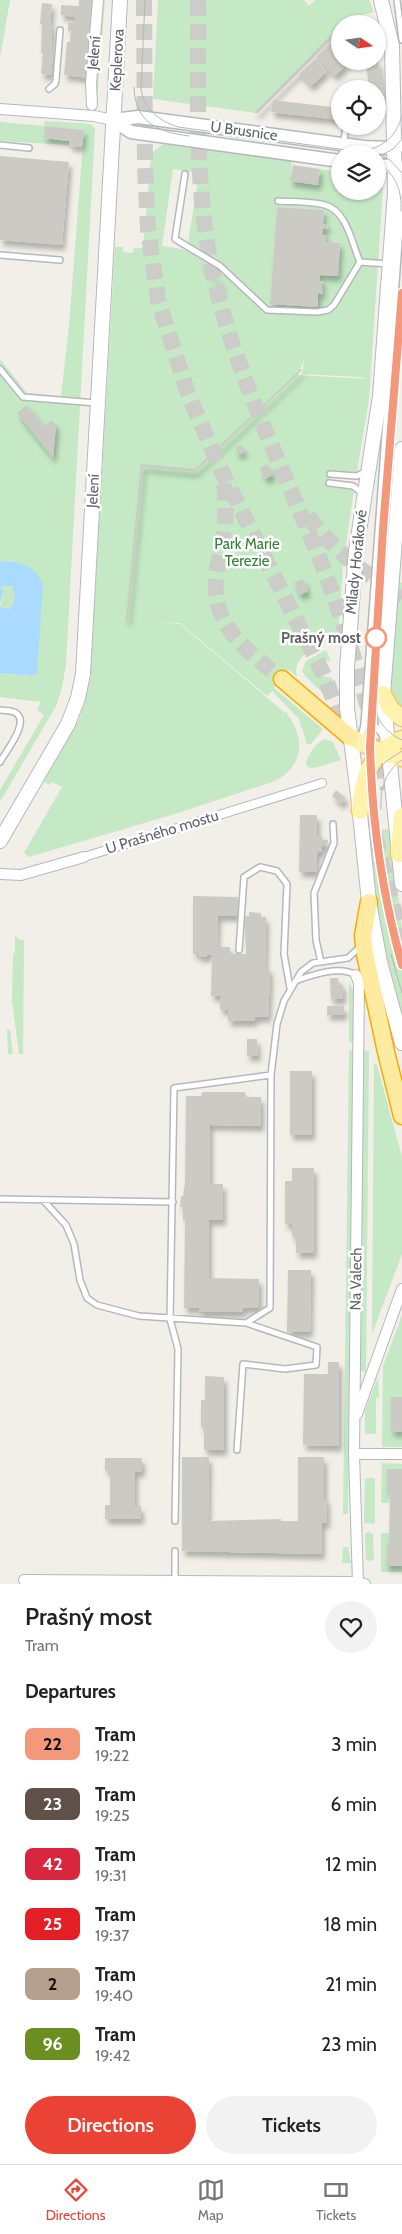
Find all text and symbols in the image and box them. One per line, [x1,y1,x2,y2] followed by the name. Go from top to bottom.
[331,15,386,70] north arrow
[331,15,386,200] map controls
[106,28,128,92] street label: Keplerova
[83,35,104,72] street label: Jelení
[331,80,386,135] button: locate
[209,117,279,145] street label: U Brusnice
[331,145,386,200] button: layers
[83,474,103,509] street label: Jelení
[342,508,370,615] street label: Milady Horákové
[214,535,280,570] park label: Park Marie Terezie
[365,627,387,649] marker: Prašný most
[281,629,361,647] place label: Prašný most
[103,806,221,858] street label: U Prašného mostu
[346,1247,366,1311] street label: Na Valech
[325,1601,377,1653] button: heart
[25,1602,152,1631] text: Prašný most
[25,1636,59,1655] text: Tram
[25,1680,116,1703] text: Departures
[95,1723,136,1746] text: Tram
[43,1733,62,1755] text: 22
[331,1733,377,1756] text: 3 min
[95,1746,129,1765] text: 19:22
[95,1783,136,1806] text: Tram
[43,1793,62,1815] text: 23
[331,1793,377,1816] text: 6 min
[95,1806,130,1825] text: 19:25
[95,1843,136,1866] text: Tram
[42,1853,63,1875] text: 42
[325,1853,377,1876] text: 12 min
[95,1866,127,1885] text: 19:31
[95,1903,136,1926] text: Tram
[43,1913,62,1935] text: 25
[324,1913,377,1936] text: 18 min
[95,1926,129,1945] text: 19:37
[95,1963,136,1986] text: Tram
[48,1973,57,1995] text: 2
[325,1973,377,1996] text: 21 min
[95,1986,133,2005] text: 19:40
[95,2023,136,2046] text: Tram
[42,2033,63,2055] text: 96
[321,2033,377,2056] text: 23 min
[95,2046,130,2065] text: 19:42
[25,2096,196,2154] button: Directions
[206,2096,377,2154] button: Tickets
[46,2176,105,2224] tab: Directions
[197,2176,225,2224] tab: Map
[316,2176,356,2224] tab: Tickets

